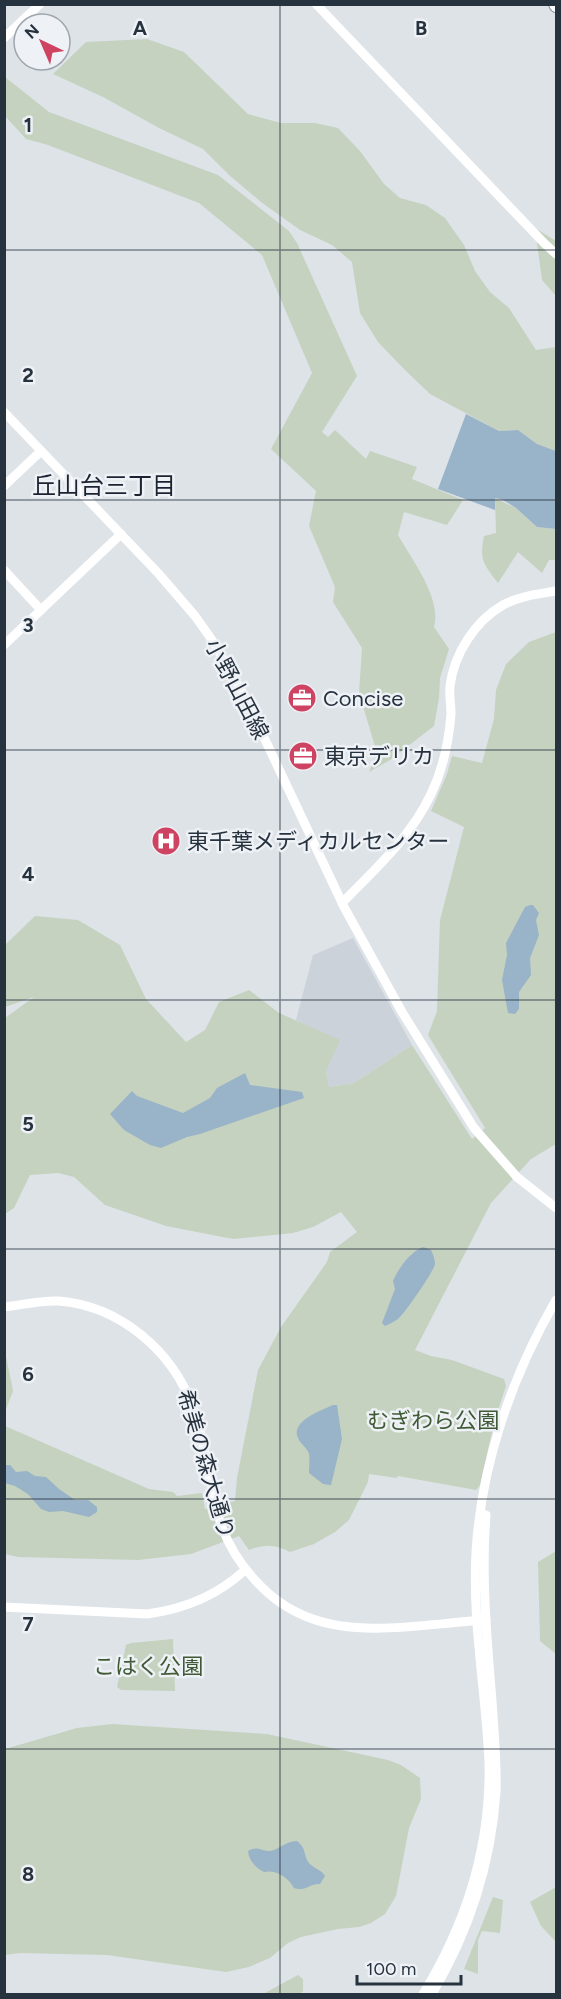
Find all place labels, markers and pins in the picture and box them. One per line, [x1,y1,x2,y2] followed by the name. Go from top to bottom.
[286,682,318,714] office icon: Concise
[323,685,403,712] place label: Concise
[287,740,319,772] office icon: 東京デリカ
[324,743,434,770] place label: 東京デリカ
[150,825,182,857] hospital icon: 東千葉メディカルセンター
[187,828,449,855] place label: 東千葉メディカルセンター

